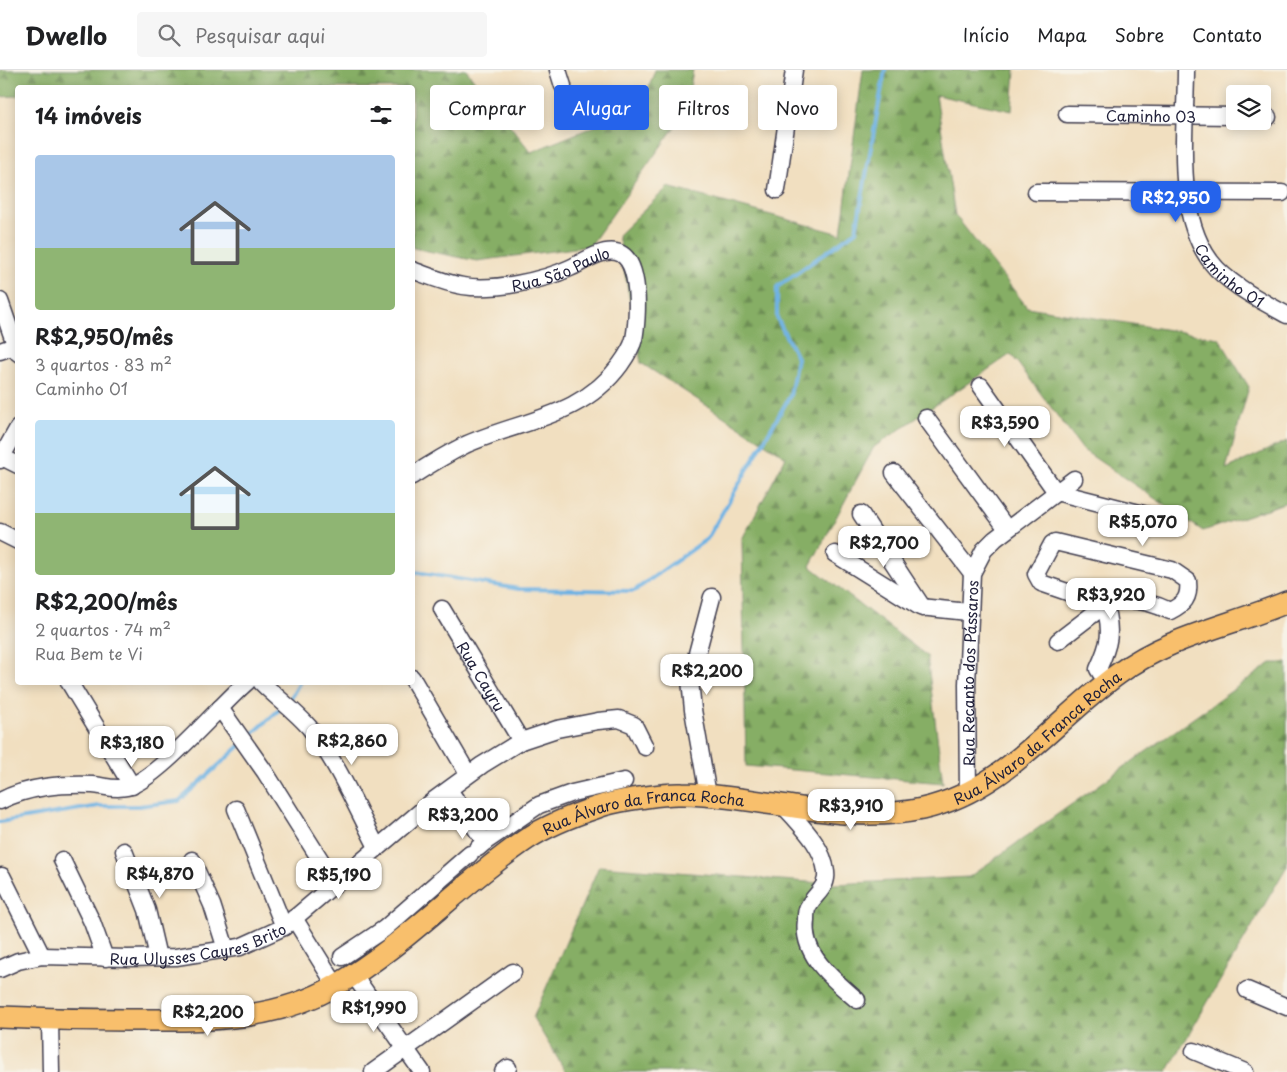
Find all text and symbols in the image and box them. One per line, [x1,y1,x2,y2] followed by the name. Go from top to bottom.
[137,12,487,57] search box
[25,17,107,53] text: Dwello
[155,21,183,49] icon: search
[195,21,325,49] text: Pesquisar aqui
[963,21,1009,48] text: Início
[1037,21,1087,48] text: Mapa
[1115,21,1164,48] text: Sobre
[1192,21,1262,48] text: Contato
[430,85,544,130] chip: Comprar
[554,85,649,130] chip: Alugar
[659,85,748,130] chip: Filtros
[758,85,837,130] chip: Novo
[1226,85,1271,130] map controls
[1226,85,1271,130] button: layers
[35,99,142,131] text: 14 imóveis
[367,101,395,129] icon: filters
[1106,103,1196,127] street label: Caminho 03
[1130,180,1222,223] pin: R$2,950
[1142,185,1210,209] text: R$2,950
[170,188,260,278] icon: home
[1190,239,1269,312] street label: Caminho 01
[509,240,611,296] street label: Rua São Paulo
[35,320,173,352] text: R$2,950/mês
[35,352,172,376] text: 3 quartos · 83 m²
[35,376,128,400] text: Caminho 01
[959,406,1051,448] pin: R$3,590
[971,410,1039,434] text: R$3,590
[170,453,260,543] icon: home
[1097,504,1189,547] pin: R$5,070
[1109,509,1177,533] text: R$5,070
[838,526,930,568] pin: R$2,700
[849,530,919,554] text: R$2,700
[1065,578,1157,620] pin: R$3,920
[955,579,983,766] street label: Rua Recanto dos Pássaros
[1077,582,1145,606] text: R$3,920
[35,585,177,617] text: R$2,200/mês
[35,617,171,641] text: 2 quartos · 74 m²
[452,637,512,715] street label: Rua Cayru
[35,641,143,665] text: Rua Bem te Vi
[661,654,753,696] pin: R$2,200
[671,658,743,682] text: R$2,200
[949,664,1126,809] street label: Rua Álvaro da Franca Rocha
[306,724,398,766] pin: R$2,860
[86,726,178,768] pin: R$3,180
[317,728,387,752] text: R$2,860
[100,730,164,754] text: R$3,180
[538,782,747,840] street label: Rua Álvaro da Franca Rocha
[805,788,897,831] pin: R$3,910
[819,793,883,817] text: R$3,910
[417,798,509,840] pin: R$3,200
[428,802,498,826] text: R$3,200
[114,856,206,899] pin: R$4,870
[293,858,385,900] pin: R$5,190
[126,861,194,885] text: R$4,870
[307,862,371,886] text: R$5,190
[109,916,289,970] street label: Rua Ulysses Cayres Brito
[328,990,420,1033] pin: R$1,990
[162,994,254,1037] pin: R$2,200
[342,995,406,1019] text: R$1,990
[172,999,244,1023] text: R$2,200

